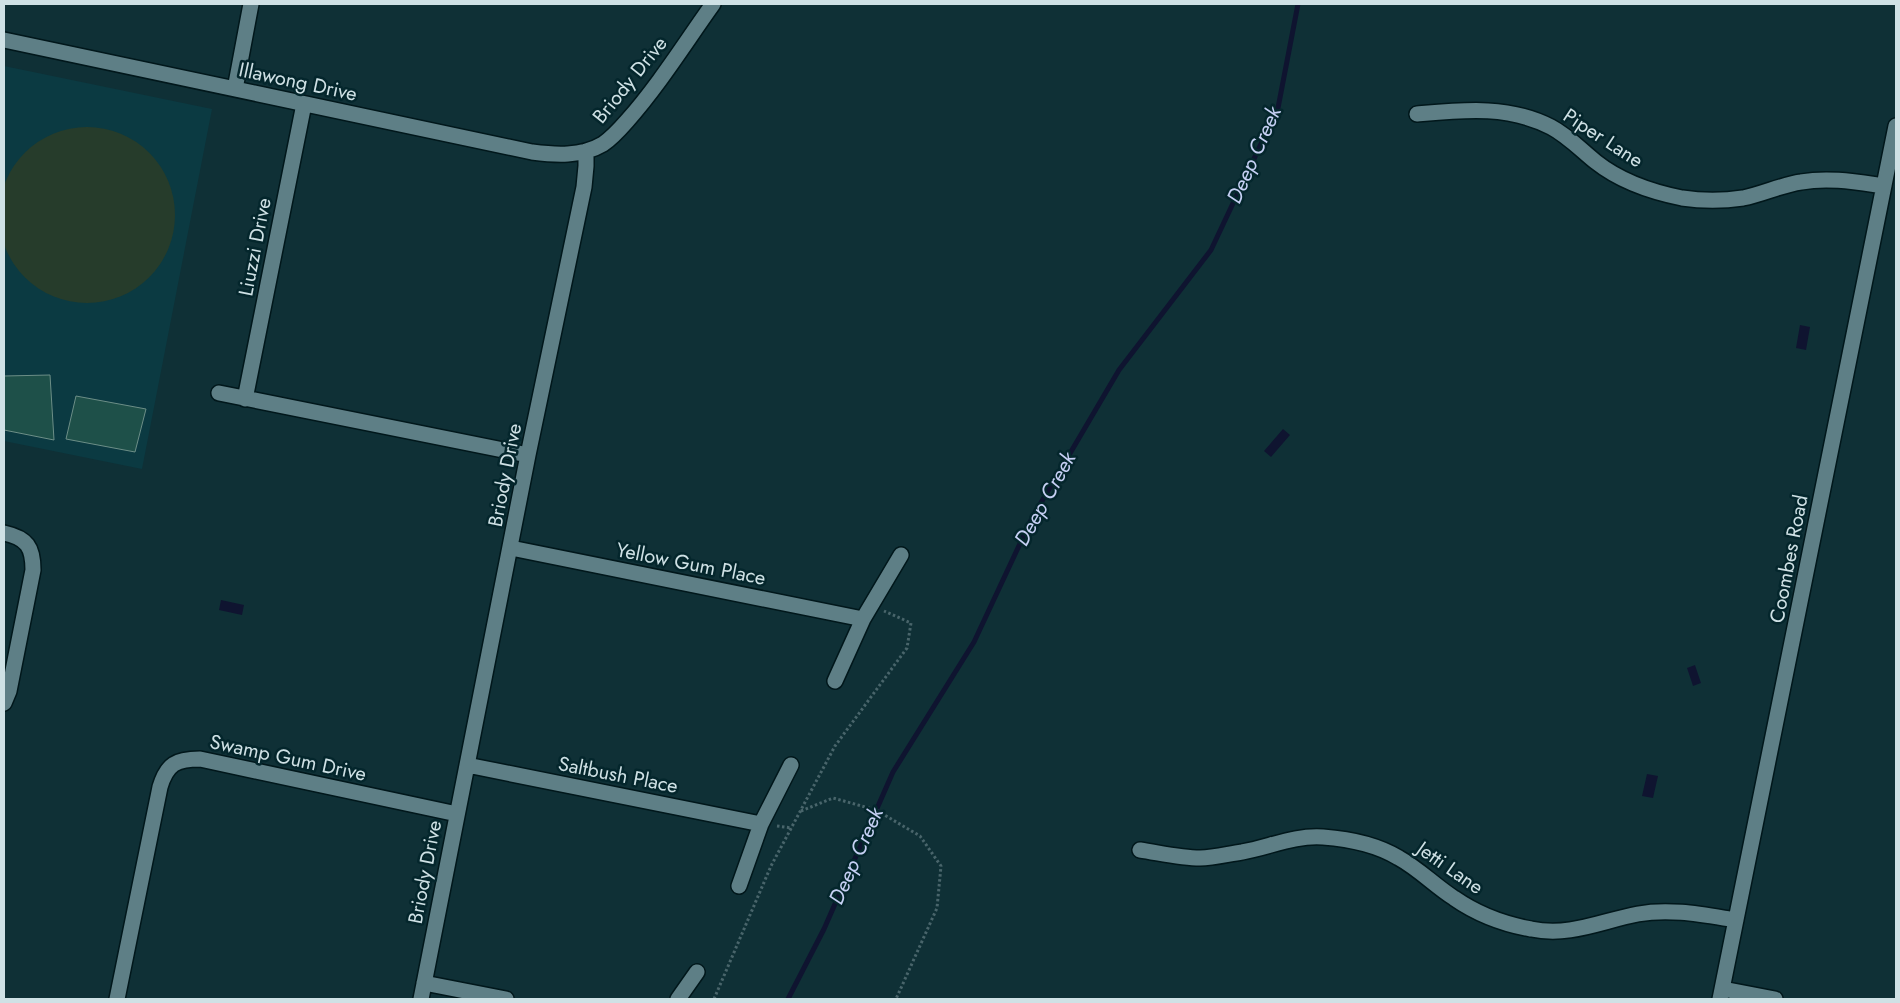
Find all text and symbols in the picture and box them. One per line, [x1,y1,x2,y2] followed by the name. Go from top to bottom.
[586,30,674,130] street label: Briody Drive
[236,55,360,109] street label: Illawong Drive
[1219,101,1289,208] water label: Deep Creek
[1557,101,1649,175] street label: Piper Lane
[231,195,279,299] street label: Liuzzi Drive
[481,421,529,529] street label: Briody Drive
[1007,446,1084,551] water label: Deep Creek
[1762,492,1816,626] street label: Coombes Road
[614,535,768,593] street label: Yellow Gum Place
[207,727,369,789] street label: Swamp Gum Drive
[556,749,680,801] street label: Saltbush Place
[821,802,891,909] water label: Deep Creek
[401,818,449,926] street label: Briody Drive
[1408,833,1489,901] street label: Jetti Lane

